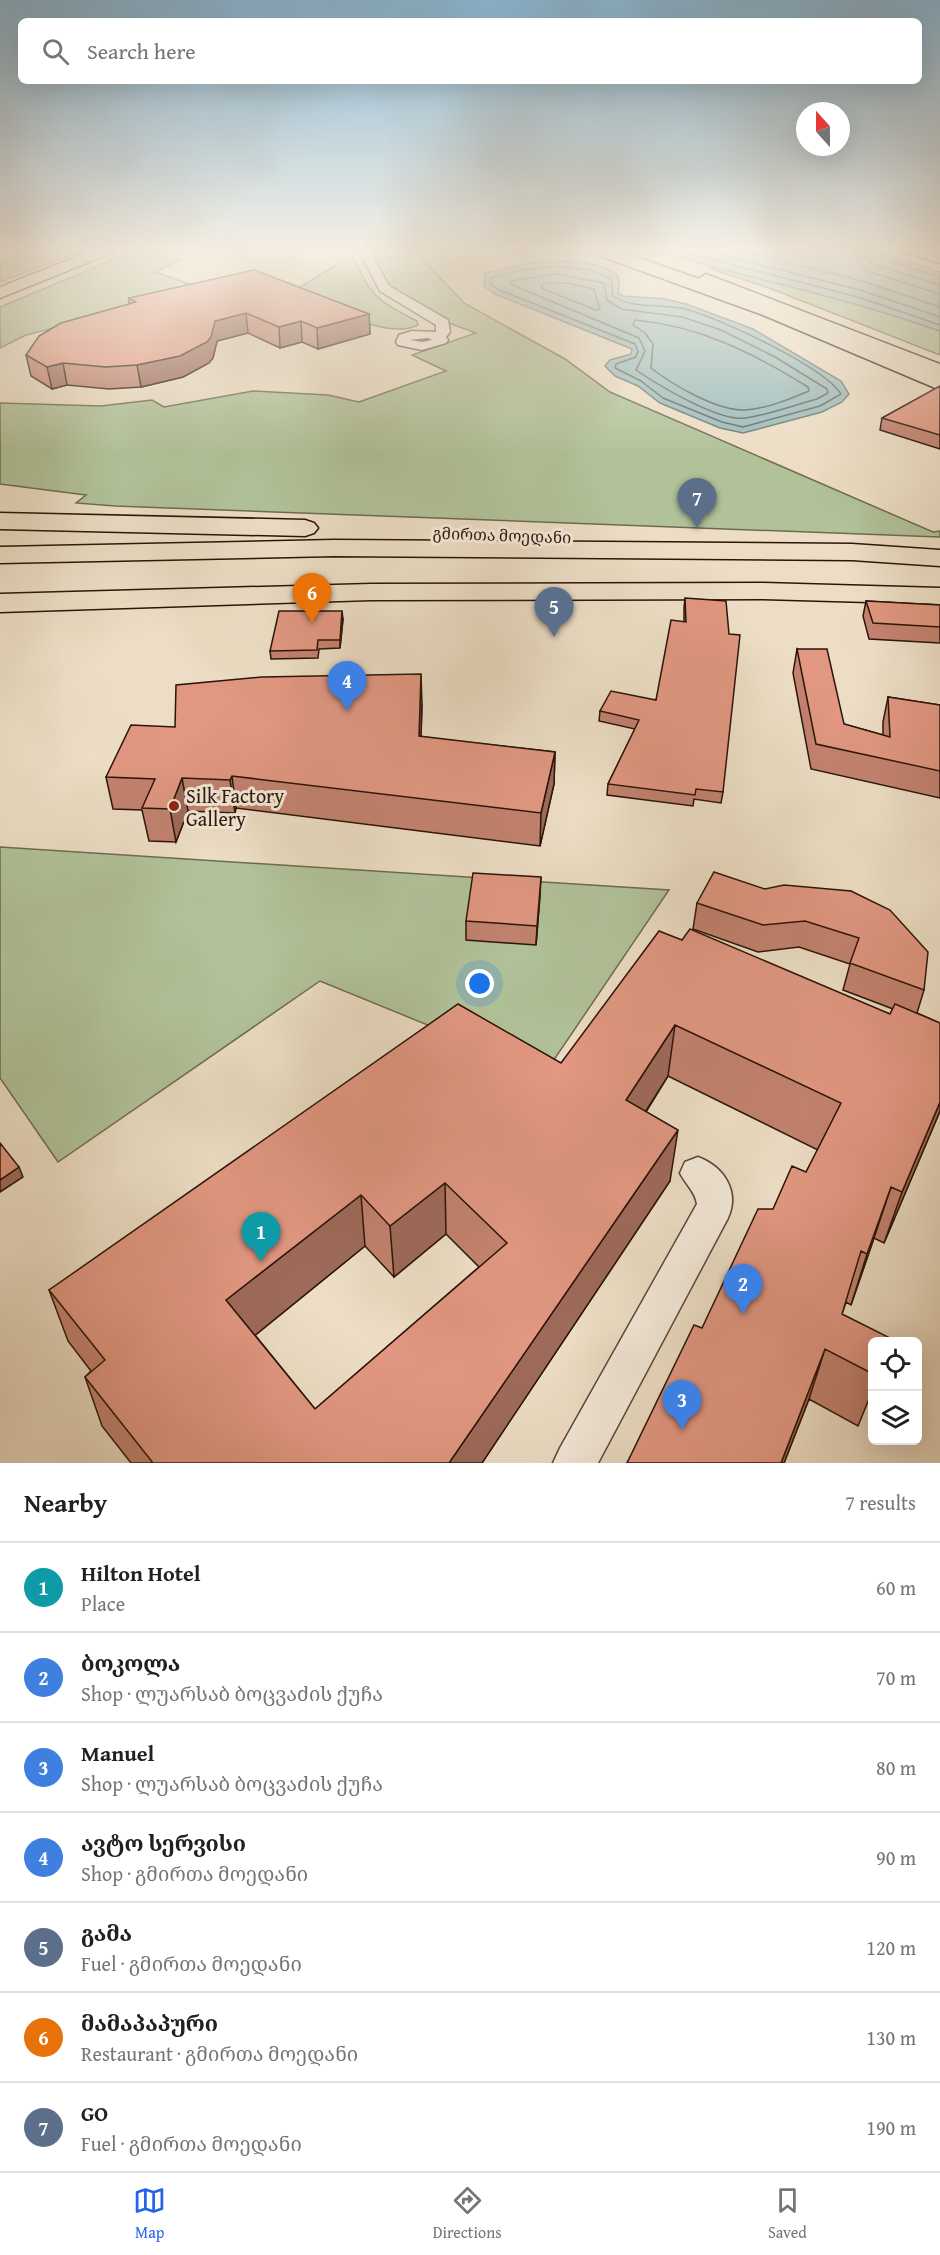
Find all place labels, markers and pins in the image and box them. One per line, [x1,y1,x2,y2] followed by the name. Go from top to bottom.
[678,478,716,528] pin: 7
[292,574,332,623] pin: 6
[534,588,574,637] pin: 5
[328,662,366,711] pin: 4
[186,781,284,833] place label: Silk Factory Gallery
[167,799,181,813] marker: Silk Factory Gallery
[242,1212,280,1262] pin: 1
[724,1264,762,1314] pin: 2
[662,1380,702,1430] pin: 3

